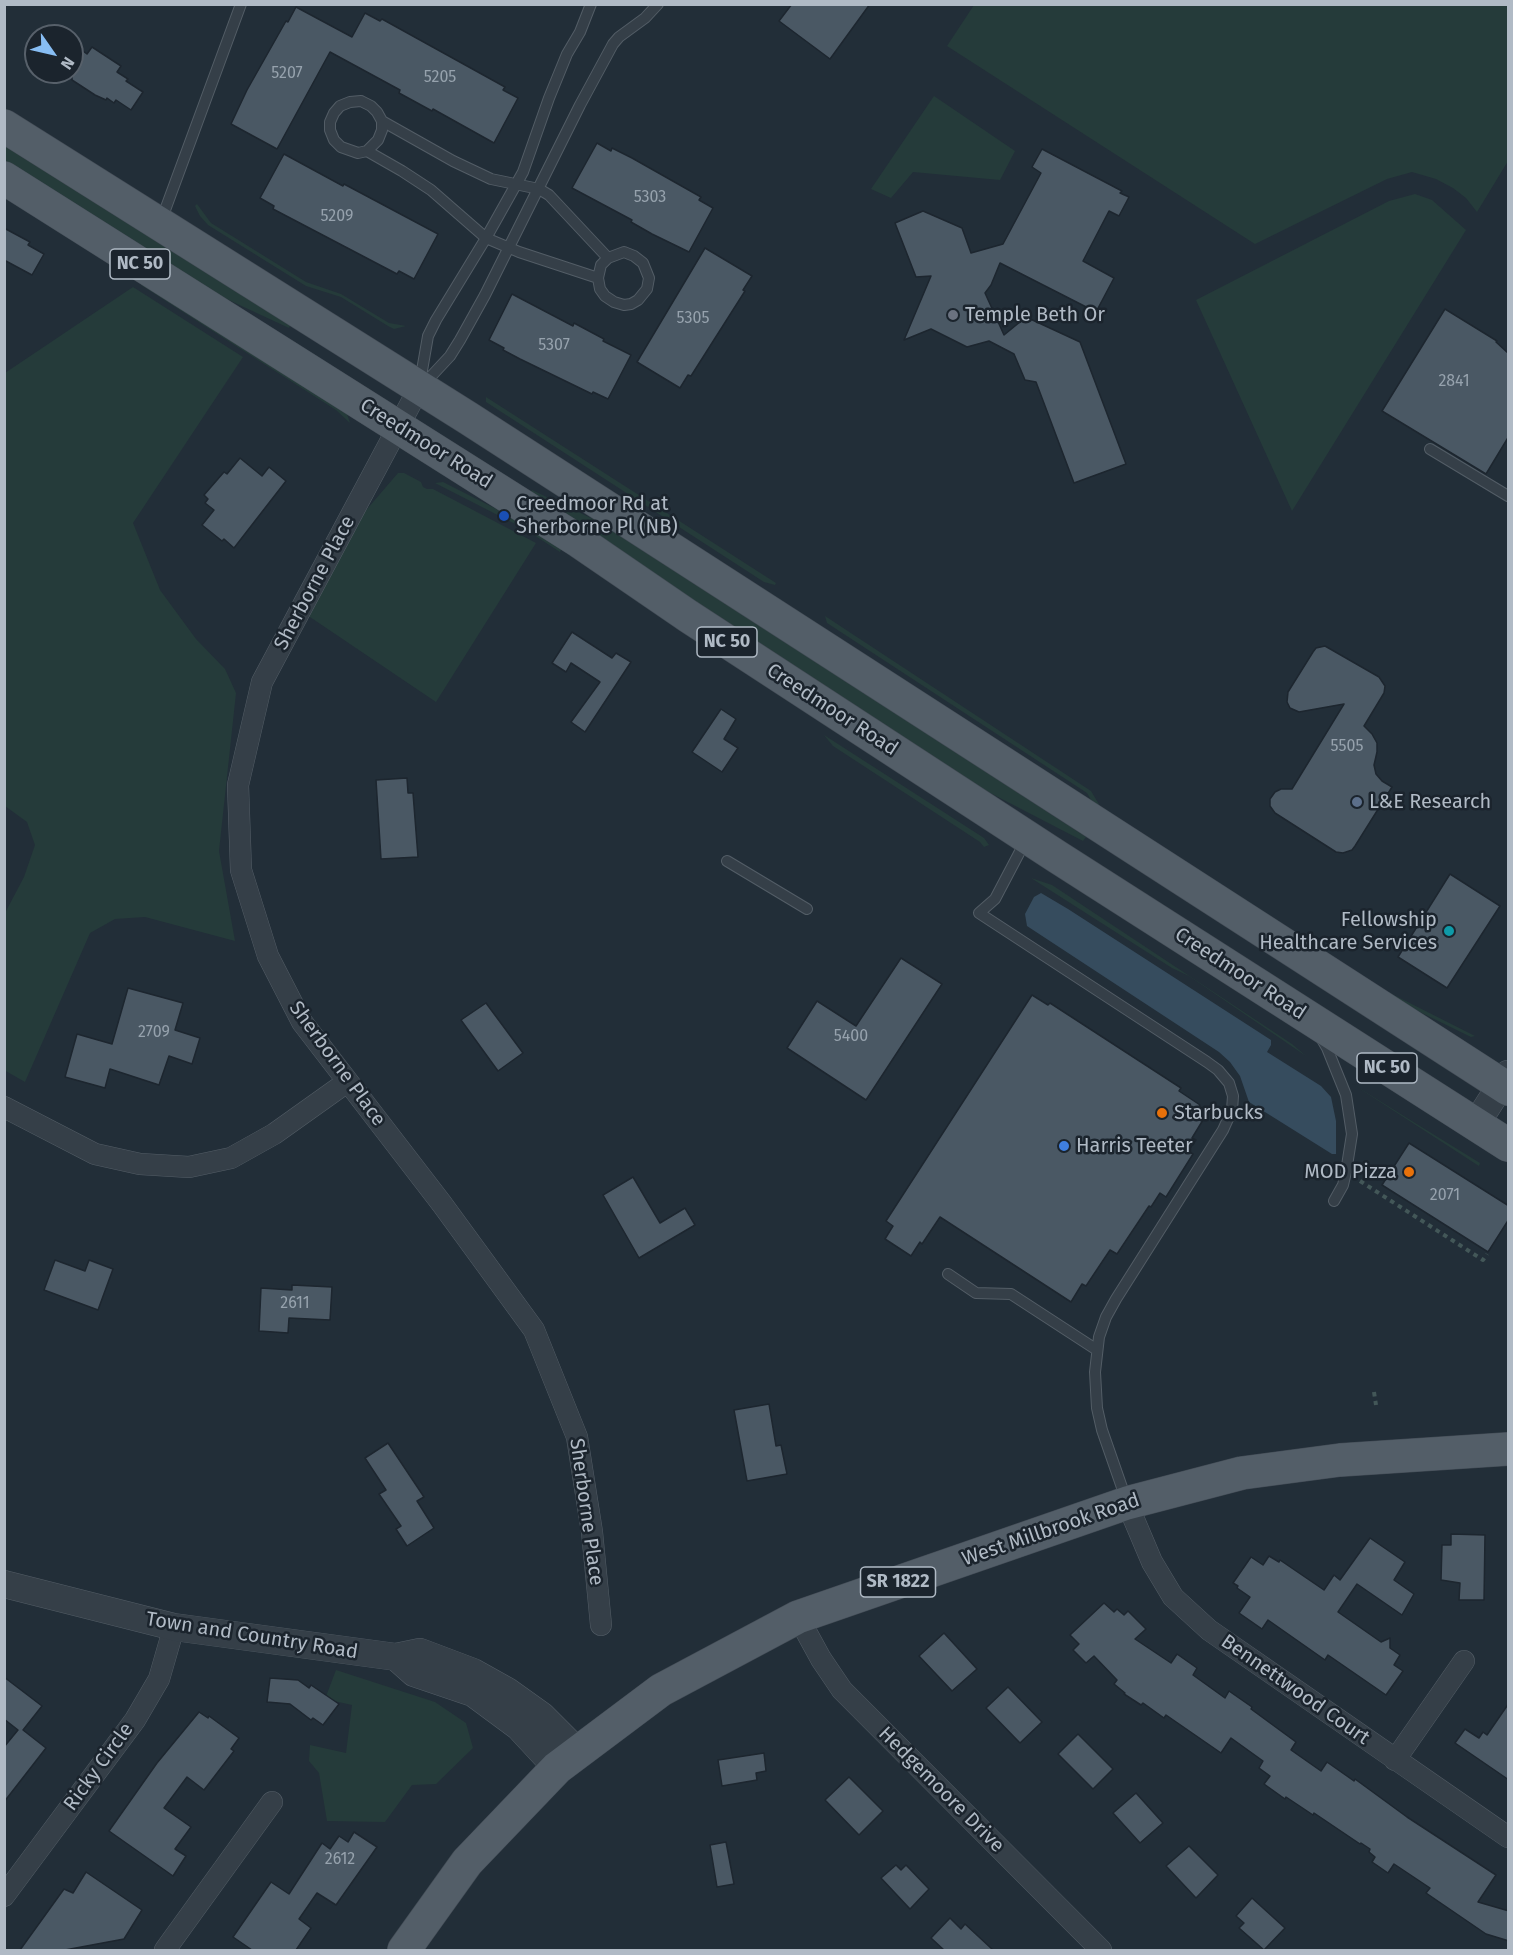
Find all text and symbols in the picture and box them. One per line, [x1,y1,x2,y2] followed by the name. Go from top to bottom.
[24,24,84,84] north arrow
[57,54,79,73] text: N
[271,64,303,84] house number: 5207
[424,68,456,88] house number: 5205
[634,188,666,208] house number: 5303
[321,207,353,227] house number: 5209
[110,249,170,279] road number: NC 50
[965,303,1105,327] place label: Temple Beth Or
[946,308,960,322] marker: Temple Beth Or
[677,309,709,329] house number: 5305
[538,336,570,356] house number: 5307
[1438,372,1470,392] house number: 2841
[355,394,497,494] street label: Creedmoor Road
[516,492,678,539] place label: Creedmoor Rd at Sherborne Pl (NB)
[497,509,511,523] marker: Creedmoor Rd at Sherborne Pl (NB)
[270,512,360,654] street label: Sherborne Place
[697,627,757,657] road number: NC 50
[762,659,902,761] street label: Creedmoor Road
[1331,737,1363,757] house number: 5505
[1369,790,1491,814] place label: L&E Research
[1350,795,1364,809] marker: L&E Research
[1259,908,1437,955] place label: Fellowship Healthcare Services
[1170,923,1310,1025] street label: Creedmoor Road
[1442,924,1456,938] marker: Fellowship Healthcare Services
[284,997,390,1131] street label: Sherborne Place
[138,1023,170,1043] house number: 2709
[834,1027,868,1047] house number: 5400
[1357,1053,1417,1083] road number: NC 50
[1174,1101,1263,1125] place label: Starbucks
[1155,1106,1169,1120] marker: Starbucks
[1076,1134,1193,1158] place label: Harris Teeter
[1057,1139,1071,1153] marker: Harris Teeter
[1304,1160,1397,1184] place label: MOD Pizza
[1402,1165,1416,1179] marker: MOD Pizza
[1430,1186,1460,1206] house number: 2071
[280,1294,310,1314] house number: 2611
[564,1437,608,1587] street label: Sherborne Place
[959,1488,1143,1572] street label: West Millbrook Road
[860,1567,936,1597] road number: SR 1822
[144,1607,360,1665] street label: Town and Country Road
[1216,1630,1374,1750] street label: Bennettwood Court
[59,1718,139,1816] street label: Ricky Circle
[873,1722,1009,1858] street label: Hedgemoore Drive
[325,1850,355,1870] house number: 2612

